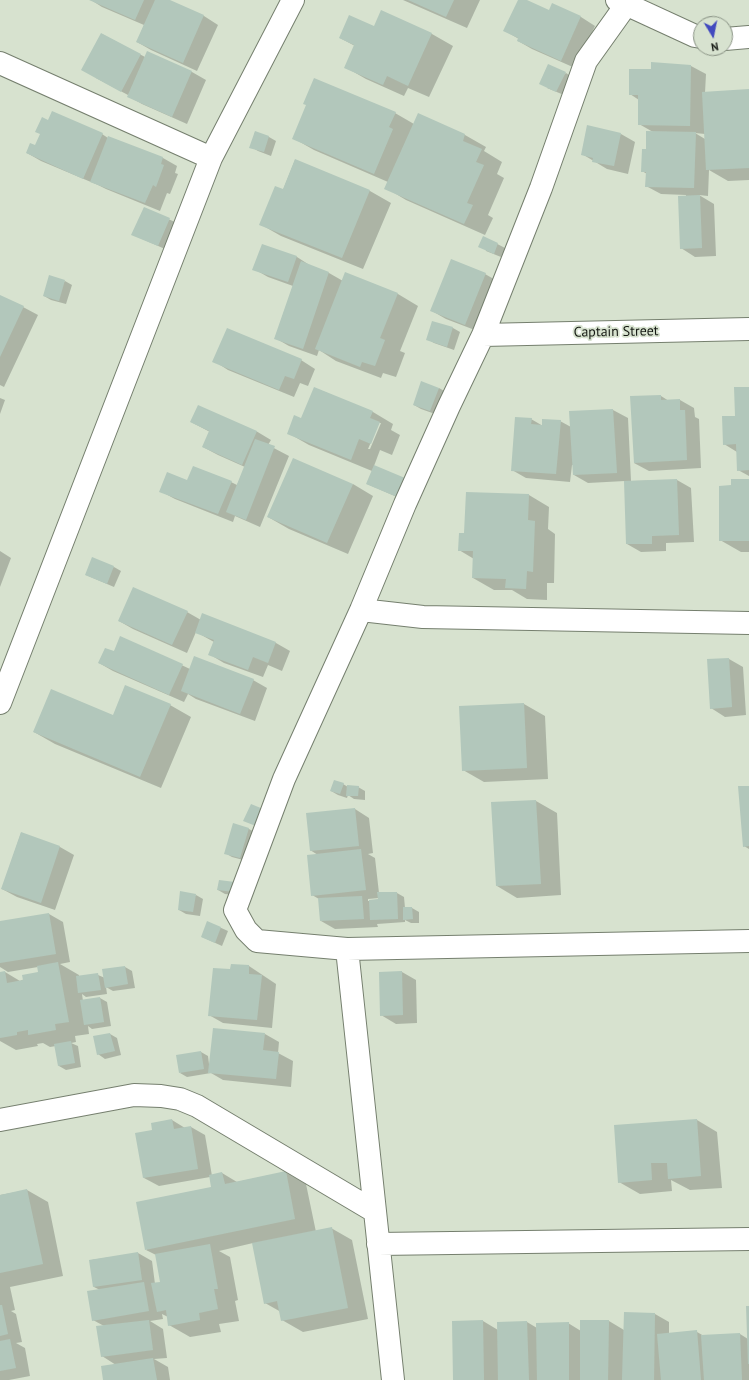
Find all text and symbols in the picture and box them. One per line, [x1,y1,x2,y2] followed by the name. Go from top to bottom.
[693,16,733,56] north arrow
[710,39,720,54] text: N
[573,323,659,341] street label: Captain Street

